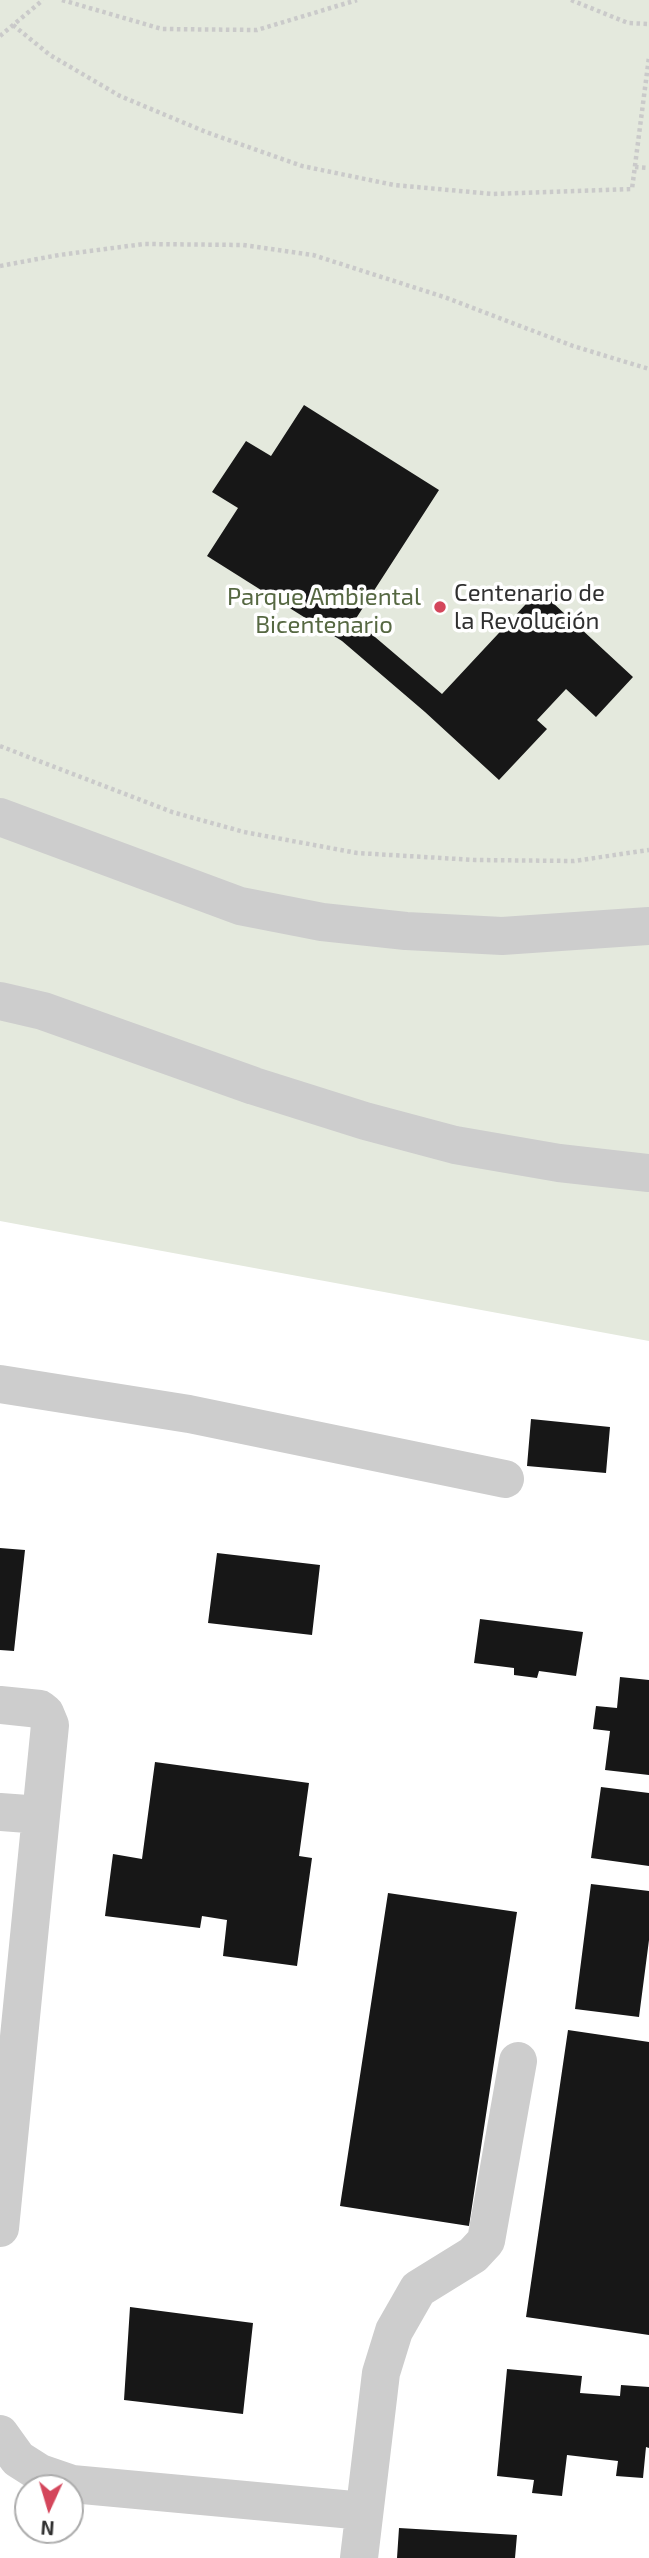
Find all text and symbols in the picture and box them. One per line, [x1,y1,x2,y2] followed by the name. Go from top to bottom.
[454,579,605,635] place label: Centenario de la Revolución
[227,583,421,639] park label: Parque Ambiental Bicentenario
[432,599,448,615] marker: Centenario de la Revolución
[14,2474,84,2544] north arrow
[40,2517,55,2540] text: N

